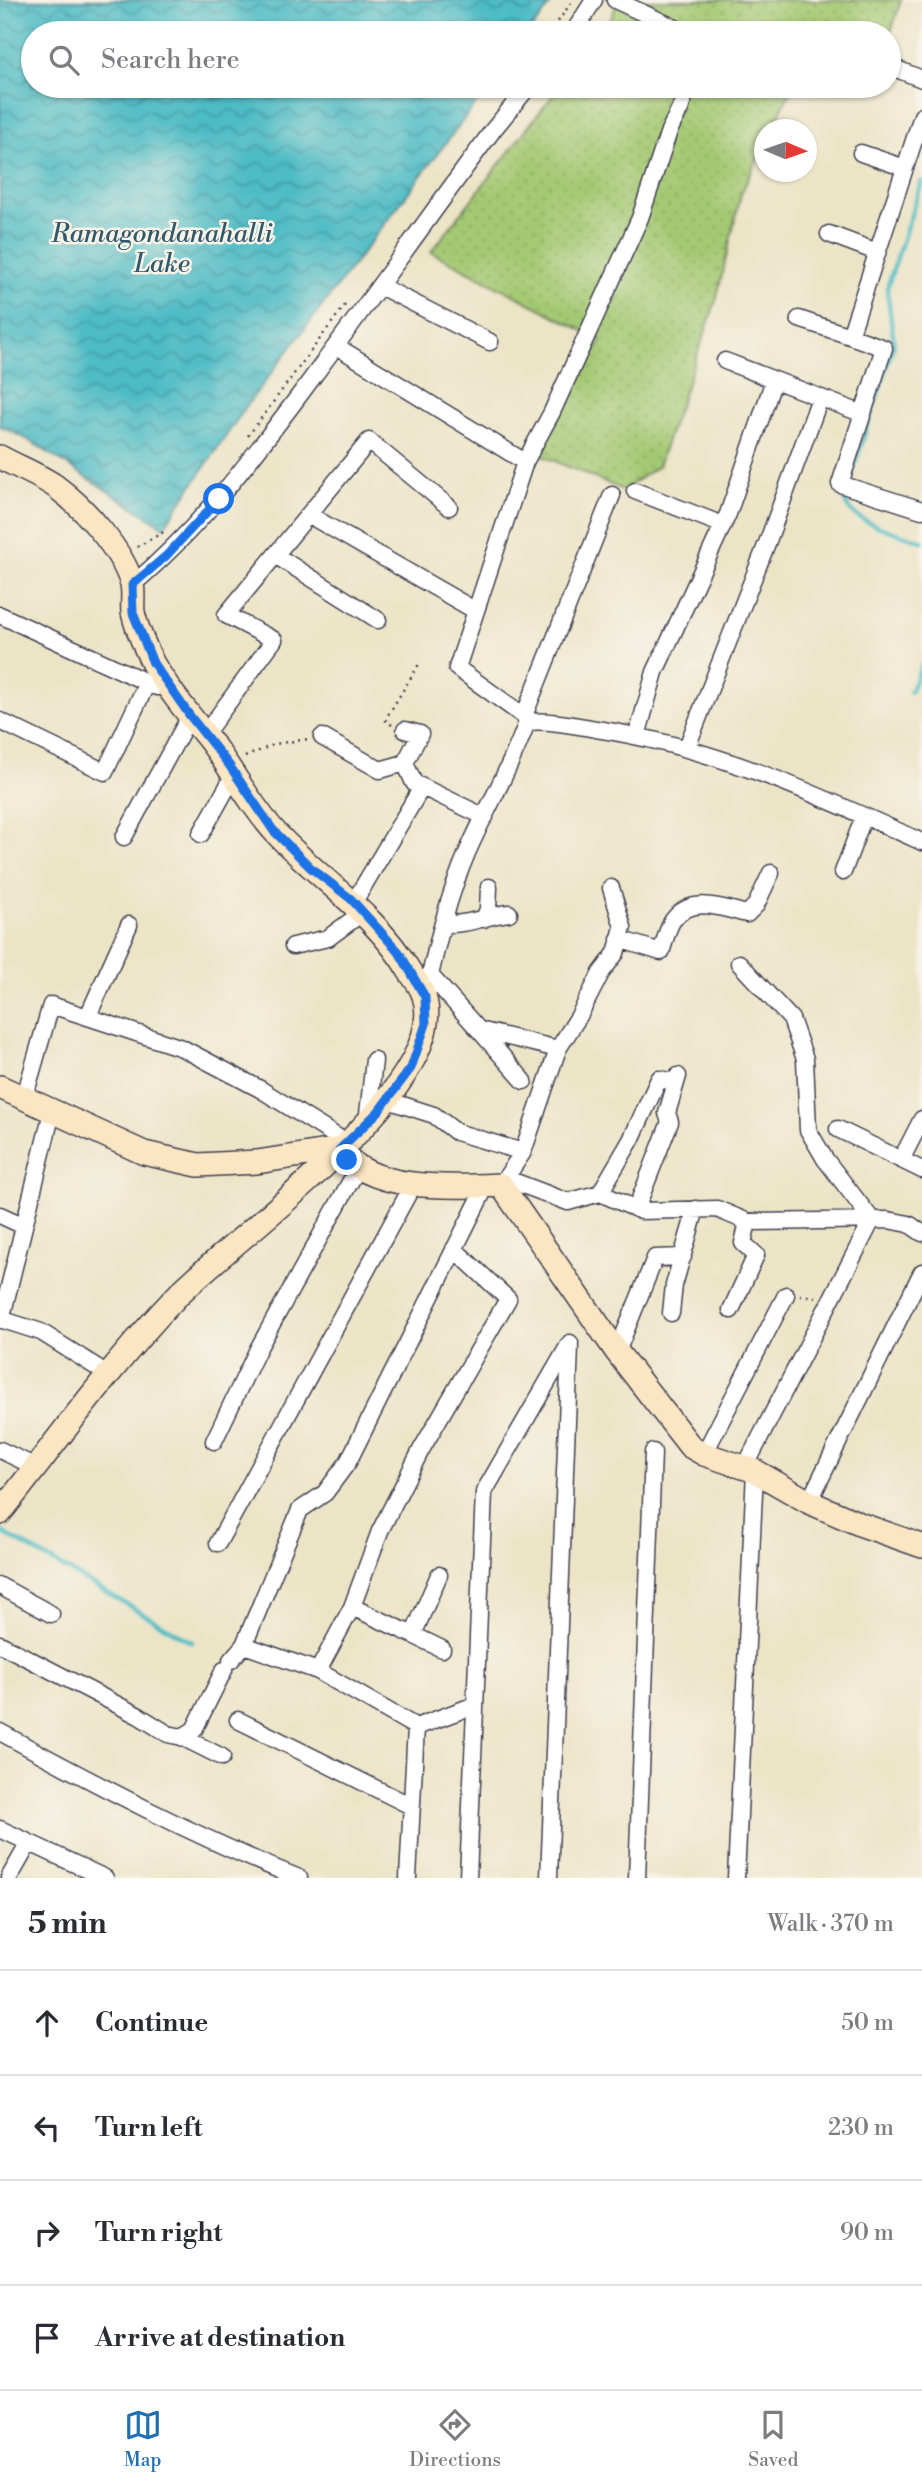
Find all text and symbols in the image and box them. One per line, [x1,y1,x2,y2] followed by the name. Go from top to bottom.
[21,21,901,98] search box
[45,41,83,79] icon: search
[101,44,240,76] text: Search here
[754,119,817,182] north arrow
[50,218,274,280] water label: Ramagondanahalli Lake
[203,483,234,514] route start
[331,1144,362,1175] route end
[28,1905,107,1943] text: 5 min
[767,1910,894,1938] text: Walk · 370 m
[28,2004,66,2042] icon: ahead
[95,2007,208,2039] text: Continue
[841,2009,894,2037] text: 50 m
[28,2109,66,2147] icon: left
[95,2112,203,2144] text: Turn left
[828,2114,894,2142] text: 230 m
[28,2214,66,2252] icon: right
[95,2217,223,2249] text: Turn right
[840,2219,894,2247] text: 90 m
[28,2319,66,2357] icon: arrive
[95,2322,345,2354] text: Arrive at destination
[124,2406,162,2472] tab: Map
[409,2406,501,2472] tab: Directions
[748,2406,798,2472] tab: Saved

